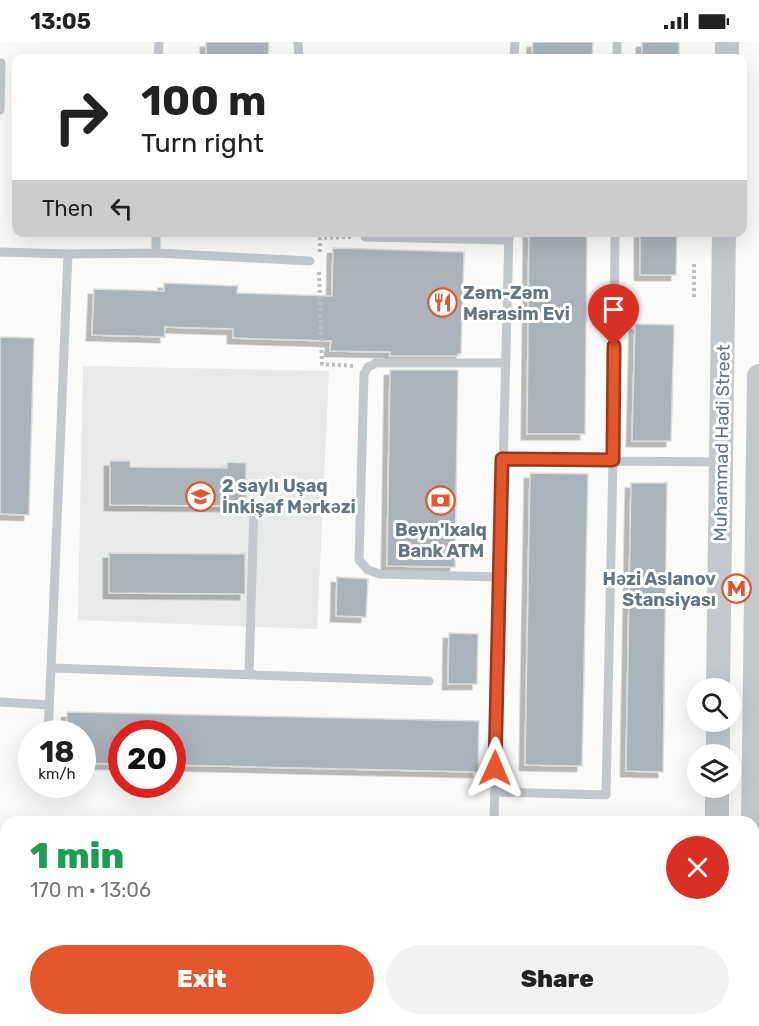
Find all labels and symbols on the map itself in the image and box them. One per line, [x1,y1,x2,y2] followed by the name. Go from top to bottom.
[463,282,570,325] place label: Zәm-Zәm Mәrasim Evi
[588,284,639,346] pin
[426,287,458,319] restaurant icon: Zәm-Zәm Mәrasim Evi
[709,344,735,542] street label: Muhammad Hadi Street
[222,475,356,518] place label: 2 saylı Uşaq İnkişaf Mərkəzi
[185,480,217,512] school or university icon: 2 saylı Uşaq İnkişaf Mərkəzi
[425,485,457,517] bank icon: Beyn'lxalq Bank ATM
[395,519,487,562] place label: Beyn'lxalq Bank ATM
[603,568,716,611] place label: Həzi Aslanov Stansiyası
[721,573,753,605] metro station icon: Həzi Aslanov Stansiyası
[108,720,186,798] speed limit sign: 20
[463,736,527,800] position arrow

